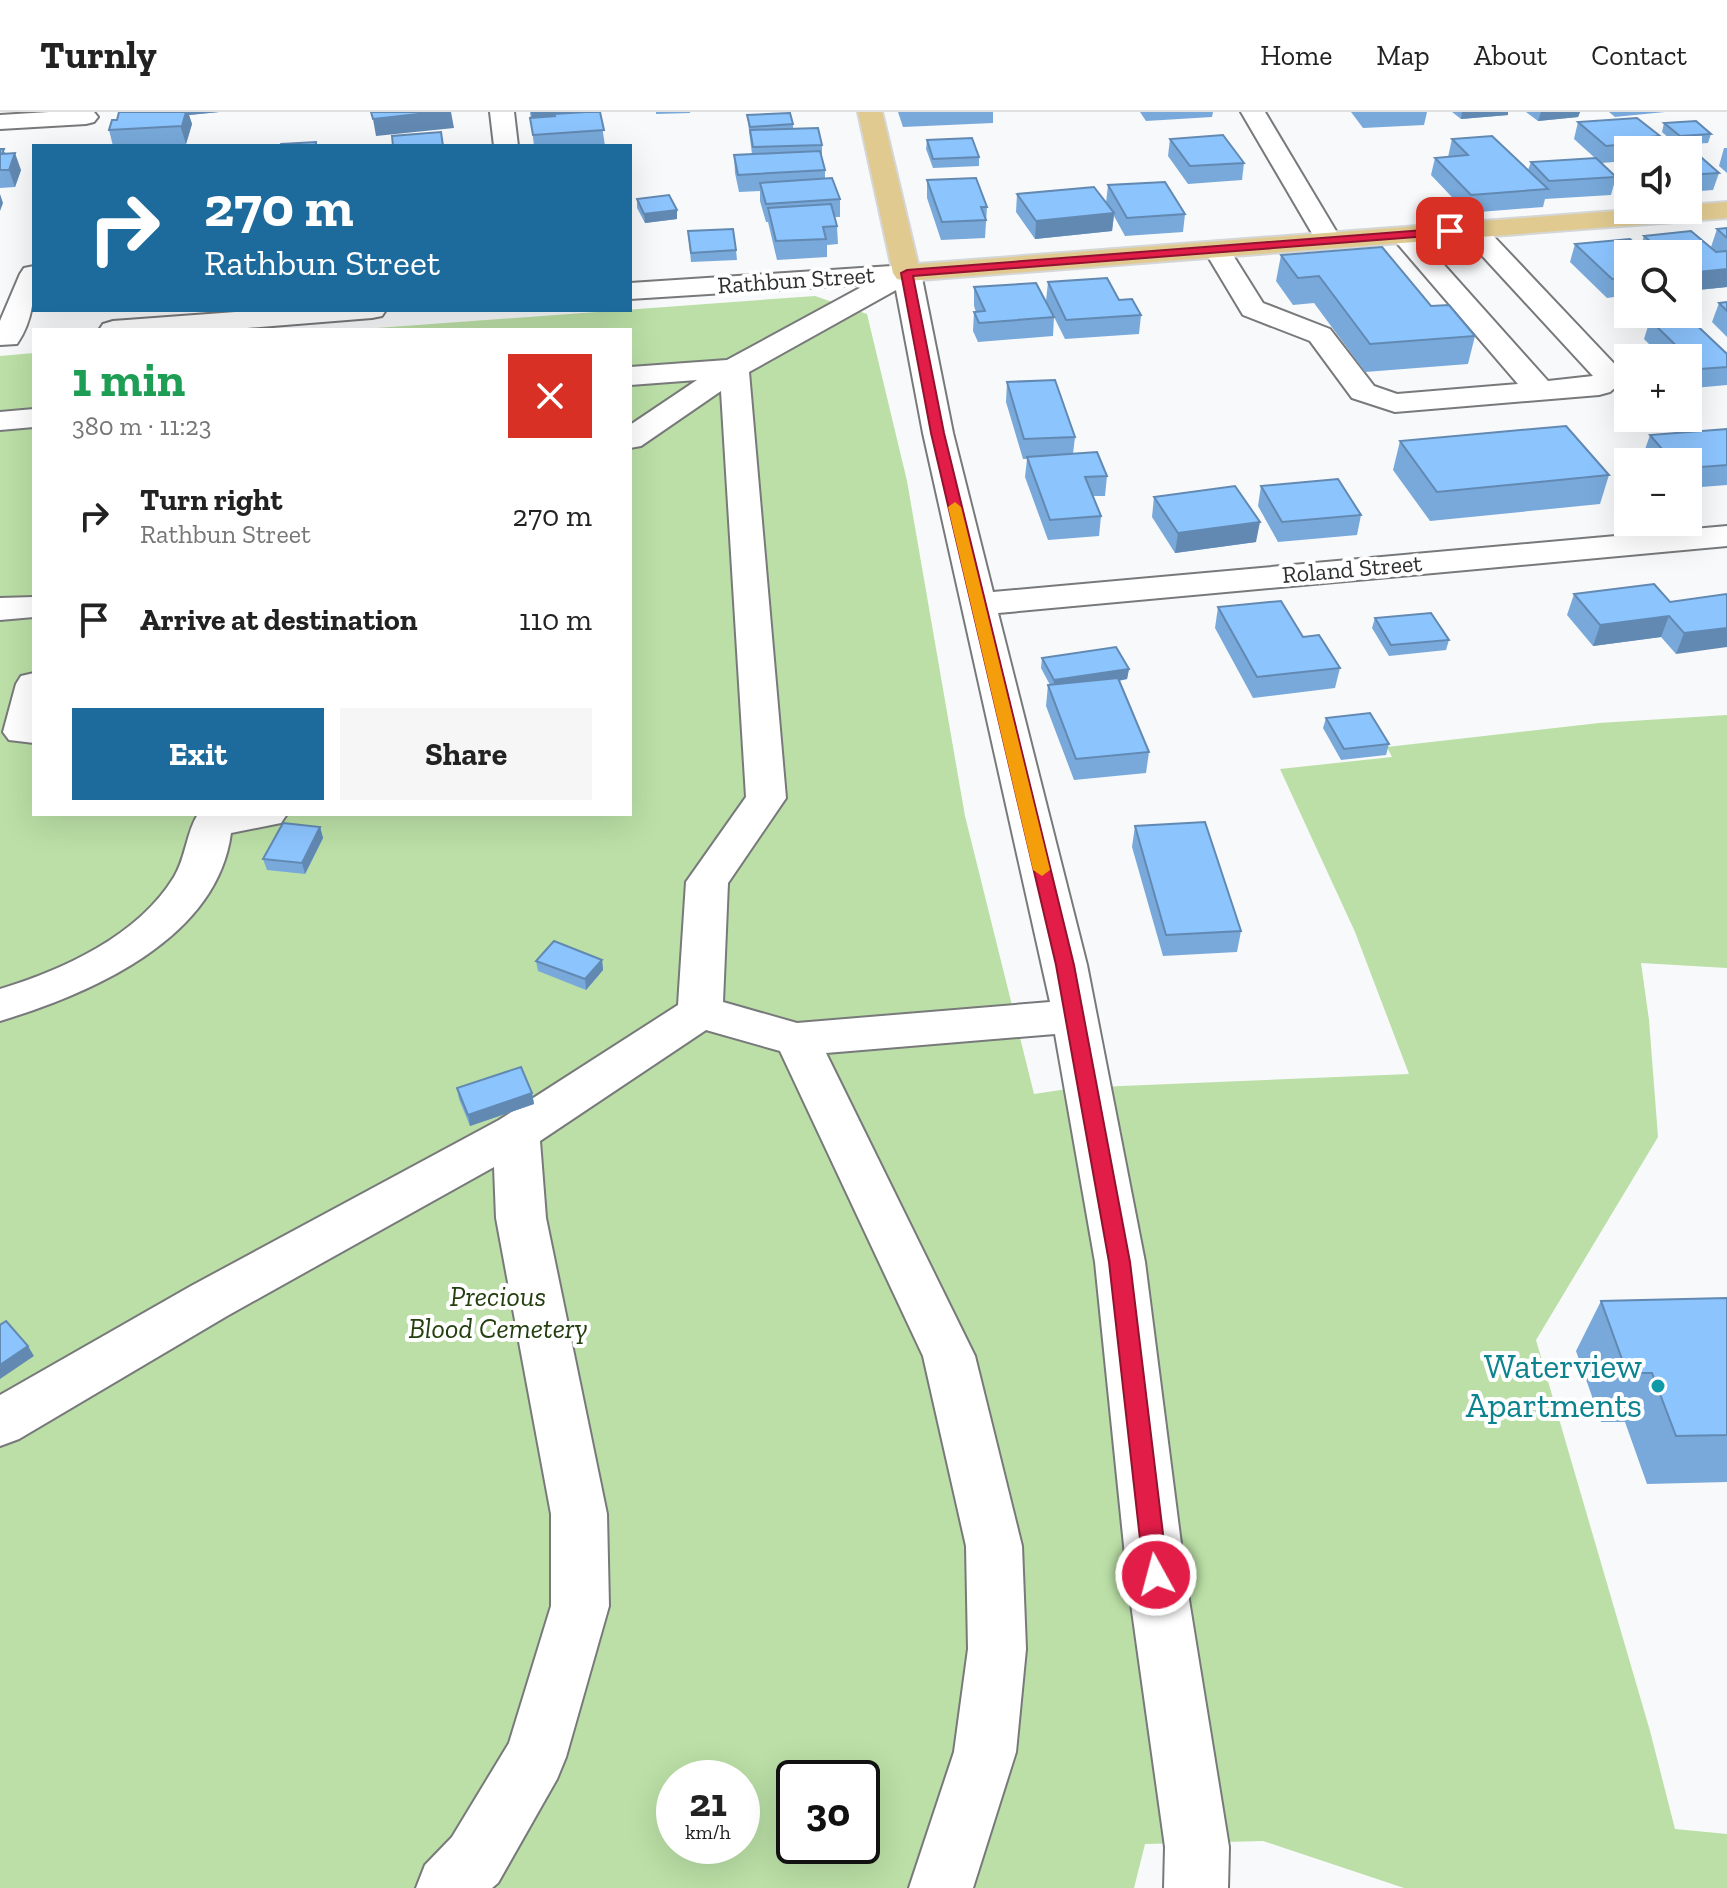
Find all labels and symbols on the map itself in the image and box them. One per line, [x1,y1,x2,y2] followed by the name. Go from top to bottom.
[1416,197,1484,265] pin
[716,260,876,299] street label: Rathbun Street
[1281,548,1423,589] street label: Roland Street
[408,1280,588,1345] park label: Precious Blood Cemetery
[1466,1346,1642,1426] place label: Waterview Apartments
[1649,1377,1667,1395] marker: Waterview Apartments
[1114,1533,1198,1617] position arrow
[776,1760,880,1864] speed limit sign: 30

